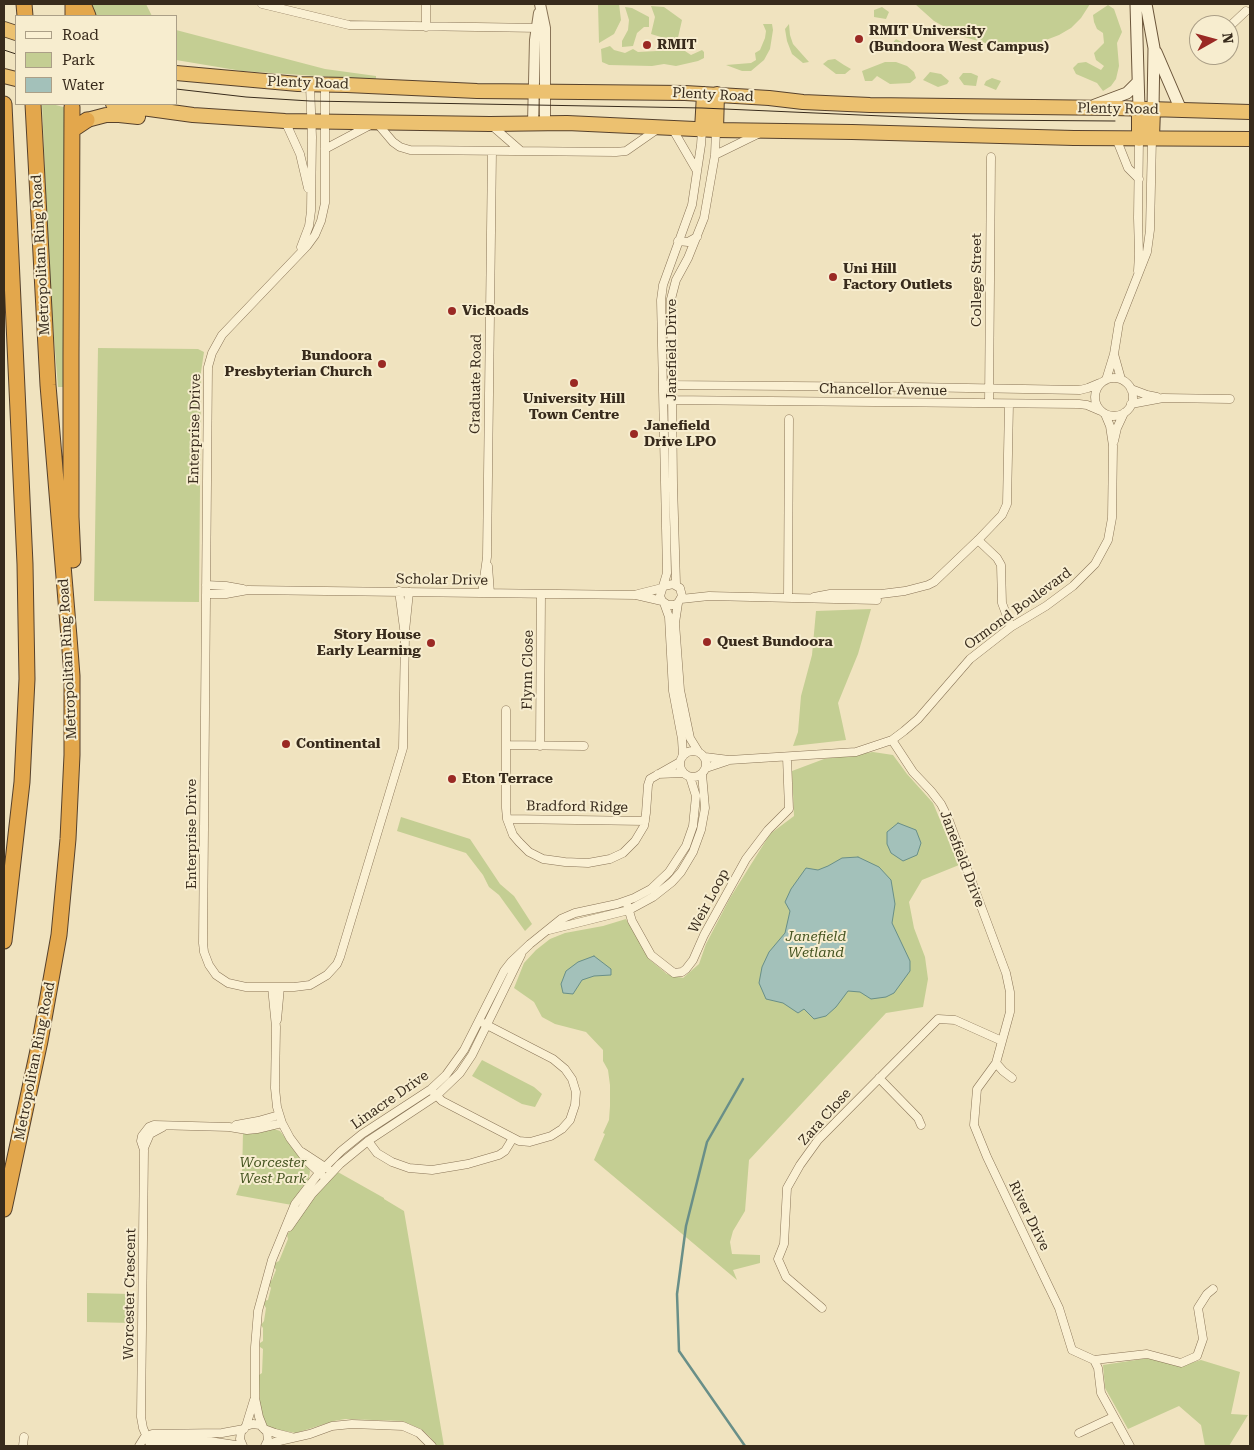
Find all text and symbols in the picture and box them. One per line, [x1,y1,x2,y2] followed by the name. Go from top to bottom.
[15,15,178,105] legend
[1189,15,1239,65] north arrow
[869,23,1049,56] place label: RMIT University (Bundoora West Campus)
[62,26,99,44] text: Road
[1219,32,1236,45] text: N
[853,33,865,45] marker: RMIT University (Bundoora West Campus)
[657,37,697,53] place label: RMIT
[641,39,653,51] marker: RMIT
[62,51,95,69] text: Park
[267,73,349,93] street label: Plenty Road
[62,76,104,94] text: Water
[672,84,754,106] street label: Plenty Road
[1077,100,1159,118] street label: Plenty Road
[28,174,54,336] street label: Metropolitan Ring Road
[969,233,985,327] street label: College Street
[843,261,952,294] place label: Uni Hill Factory Outlets
[827,271,839,283] marker: Uni Hill Factory Outlets
[664,299,680,401] street label: Janefield Drive
[462,303,529,319] place label: VicRoads
[446,305,458,317] marker: VicRoads
[467,334,485,434] street label: Graduate Road
[225,348,372,381] place label: Bundoora Presbyterian Church
[376,358,388,370] marker: Bundoora Presbyterian Church
[186,374,204,484] street label: Enterprise Drive
[568,377,580,389] marker: University Hill Town Centre
[819,380,947,400] street label: Chancellor Avenue
[523,391,625,424] place label: University Hill Town Centre
[644,418,716,451] place label: Janefield Drive LPO
[628,428,640,440] marker: Janefield Drive LPO
[961,564,1075,654] street label: Ormond Boulevard
[396,571,488,589] street label: Scholar Drive
[55,578,81,740] street label: Metropolitan Ring Road
[317,627,421,660] place label: Story House Early Learning
[519,630,537,710] street label: Flynn Close
[717,634,833,650] place label: Quest Bundoora
[701,636,713,648] marker: Quest Bundoora
[425,637,437,649] marker: Story House Early Learning
[296,736,380,752] place label: Continental
[280,738,292,750] marker: Continental
[462,771,553,787] place label: Eton Terrace
[446,773,458,785] marker: Eton Terrace
[184,779,200,889] street label: Enterprise Drive
[526,798,628,816] street label: Bradford Ridge
[936,808,988,910] street label: Janefield Drive
[685,866,733,936] street label: Weir Loop
[786,929,846,962] park label: Janefield Wetland
[11,980,59,1142] street label: Metropolitan Ring Road
[348,1067,432,1133] street label: Linacre Drive
[795,1085,855,1149] street label: Zara Close
[239,1155,307,1188] park label: Worcester West Park
[1005,1178,1053,1254] street label: River Drive
[120,1228,140,1360] street label: Worcester Crescent

